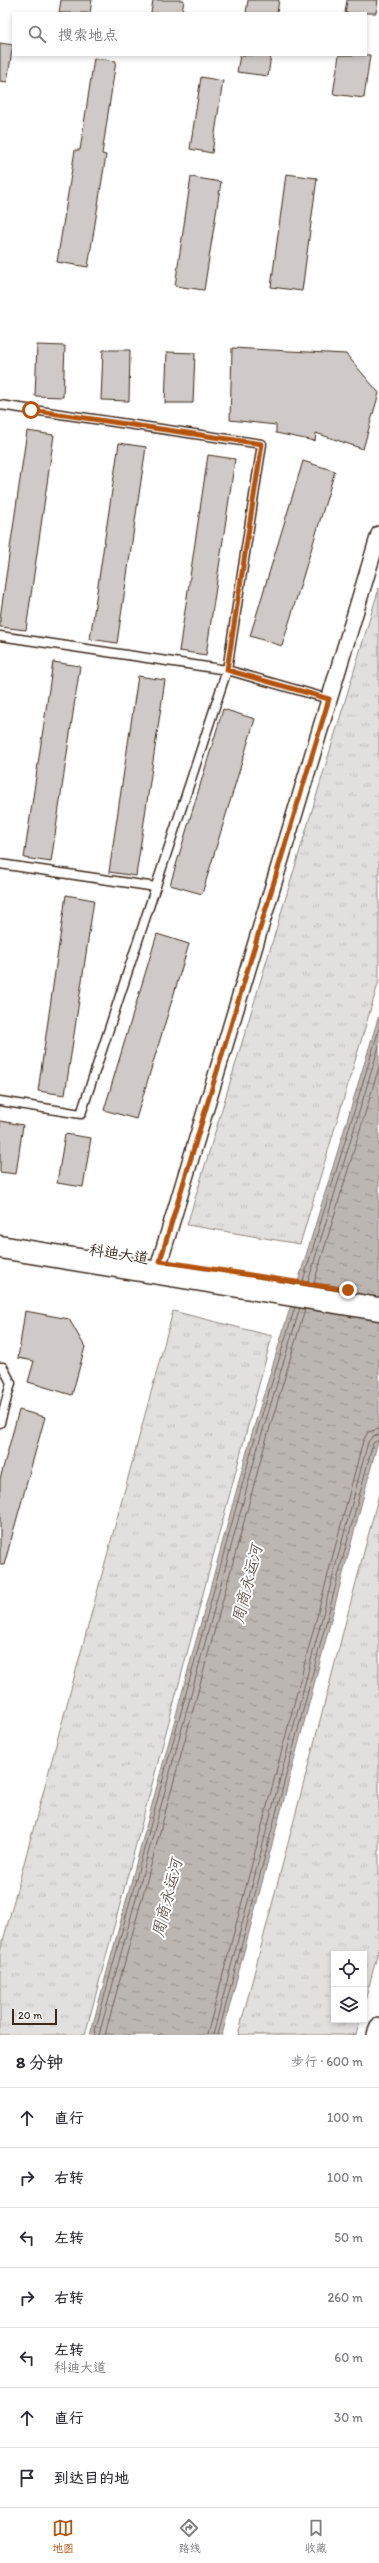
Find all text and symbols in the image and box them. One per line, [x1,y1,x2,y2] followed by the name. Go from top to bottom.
[12,12,367,56] search box
[26,23,48,45] icon: search
[58,26,118,44] text: 搜索地点
[22,401,40,419] route start
[88,1240,150,1268] street label: 科迪大道
[339,1281,357,1299] route end
[228,1540,267,1625] water label: 周商永运河
[148,1854,187,1939] water label: 周商永运河
[331,1951,367,2023] map controls
[331,1951,367,1987] button: locate
[331,1987,367,2023] button: layers
[12,2007,57,2026] scale bar
[18,2009,42,2022] text: 20 m
[16,2052,63,2072] text: 8 分钟
[291,2054,363,2069] text: 步行 · 600 m
[16,2107,38,2129] icon: ahead
[54,2109,84,2127] text: 直行
[327,2110,363,2125] text: 100 m
[16,2167,38,2189] icon: right
[54,2169,84,2187] text: 右转
[327,2170,363,2185] text: 100 m
[16,2227,38,2249] icon: left
[54,2229,84,2247] text: 左转
[334,2230,363,2245] text: 50 m
[16,2287,38,2309] icon: right
[54,2289,84,2307] text: 右转
[327,2290,363,2305] text: 260 m
[54,2341,84,2359] text: 左转
[16,2347,38,2369] icon: left
[334,2350,363,2365] text: 60 m
[54,2360,106,2375] text: 科迪大道
[16,2407,38,2429] icon: ahead
[54,2409,84,2427] text: 直行
[334,2410,363,2425] text: 30 m
[16,2467,38,2489] icon: arrive
[54,2469,129,2487] text: 到达目的地
[52,2517,74,2555] tab: 地图
[178,2517,200,2555] tab: 路线
[305,2517,327,2555] tab: 收藏

